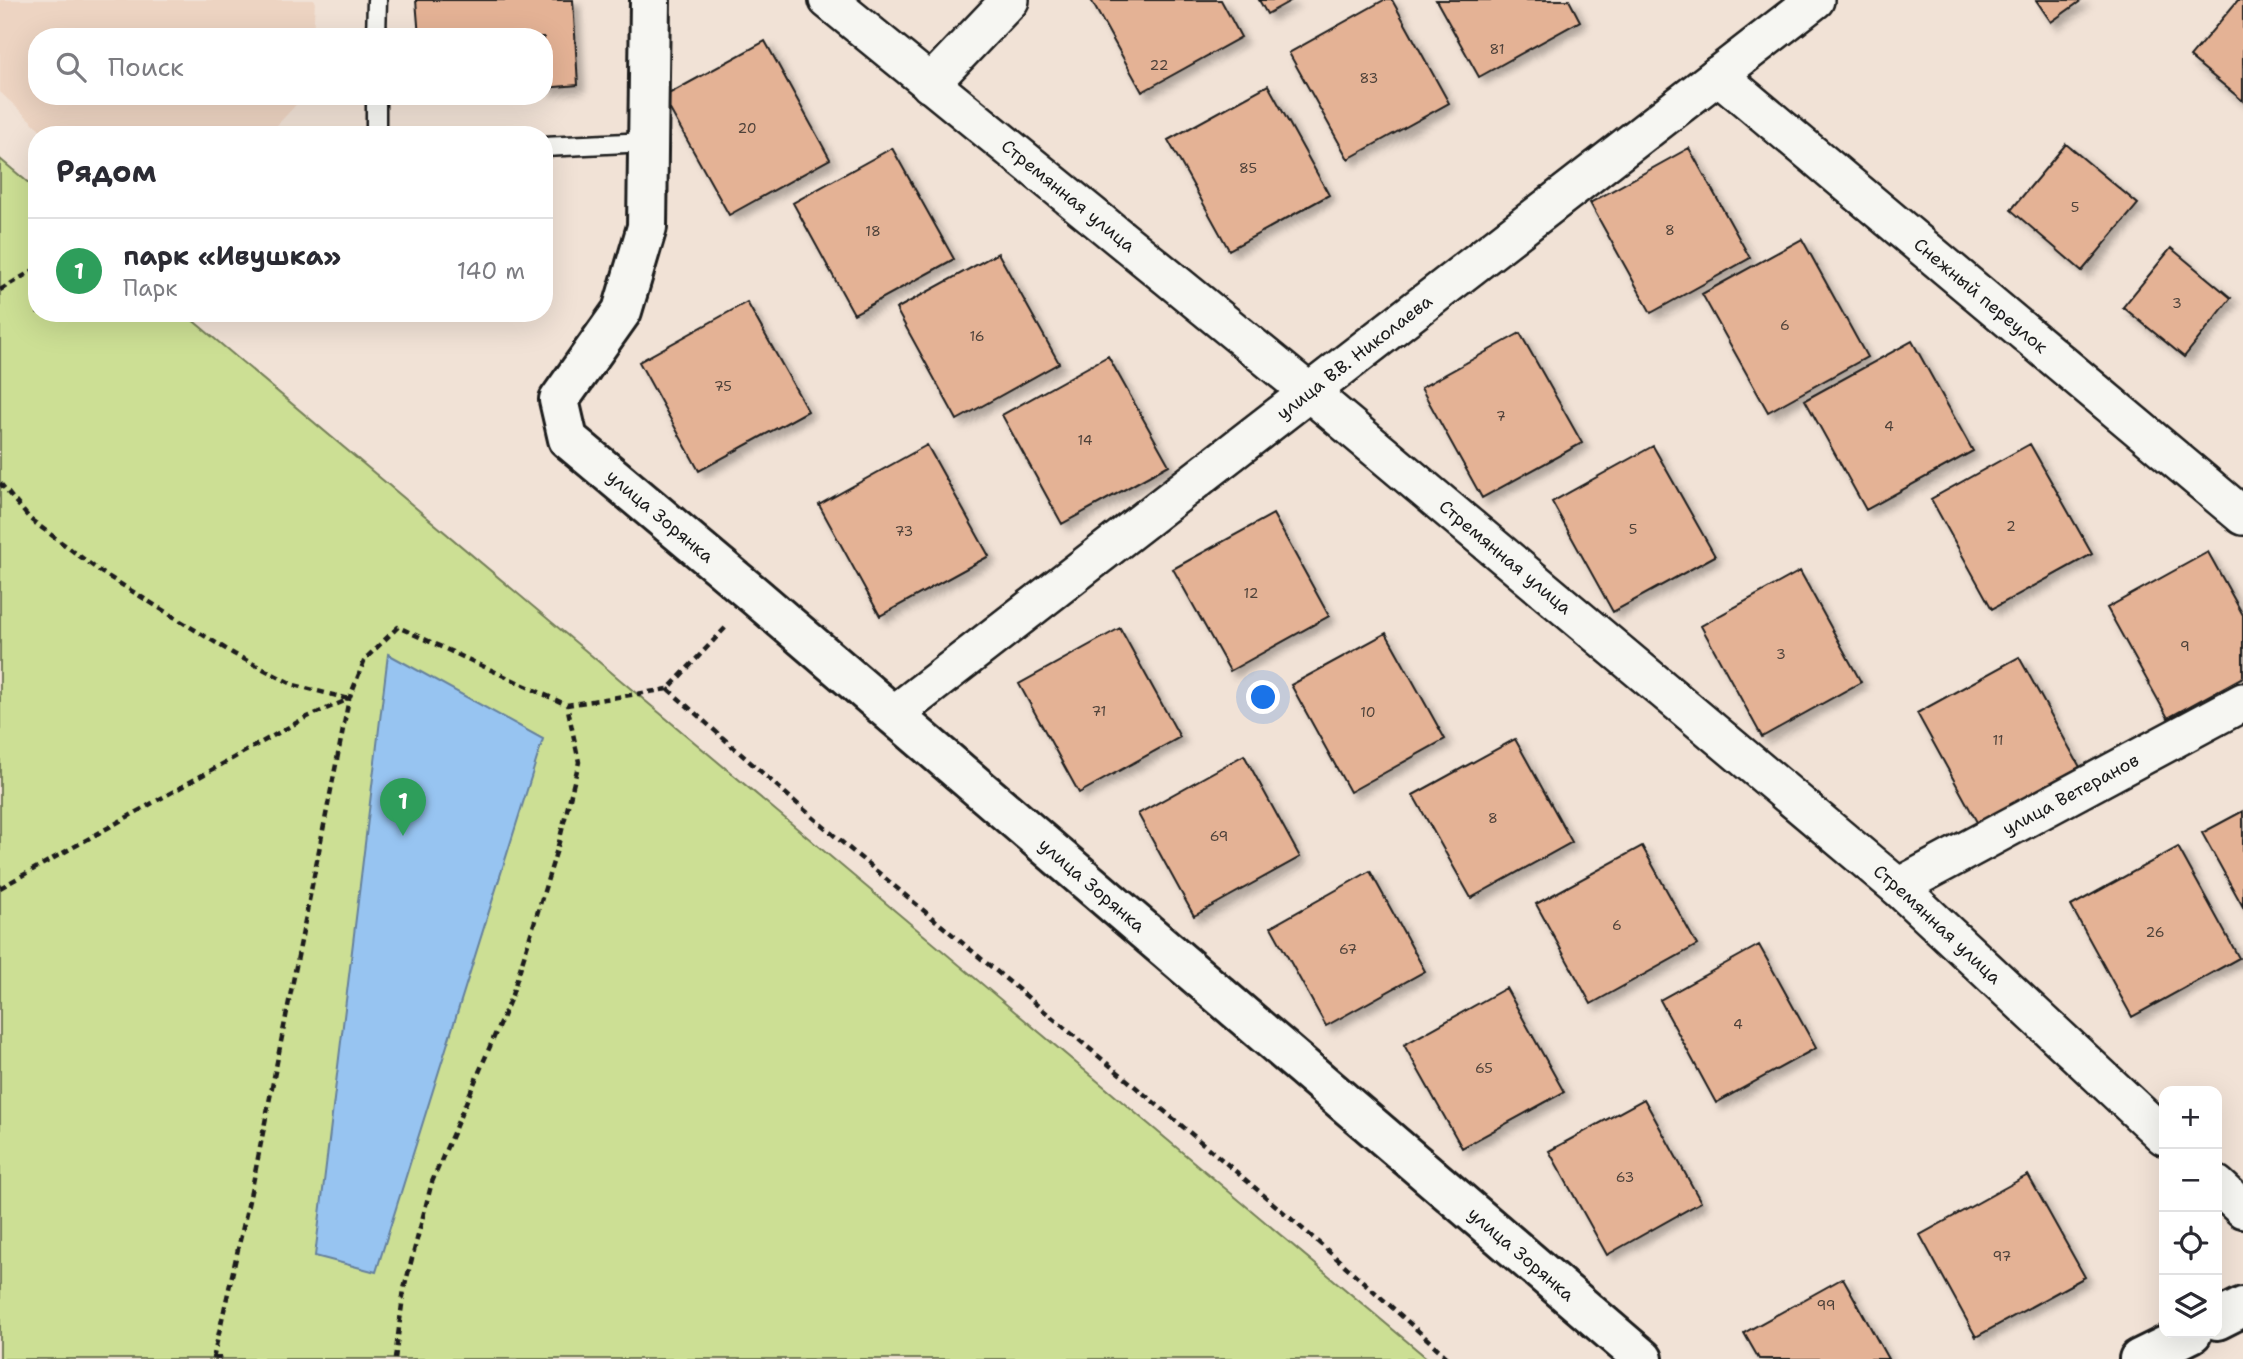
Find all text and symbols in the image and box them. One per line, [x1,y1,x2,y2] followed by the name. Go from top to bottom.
[28,28,553,105] search box
[1489,40,1505,58] house number: 81
[52,48,90,86] icon: search
[108,49,184,84] text: Поиск
[1150,56,1168,74] house number: 22
[1360,69,1378,87] house number: 83
[737,119,757,137] house number: 20
[996,134,1140,258] street label: Стремянная улица
[56,151,156,192] text: Рядом
[1239,159,1257,177] house number: 85
[2071,198,2079,216] house number: 5
[1665,221,1675,239] house number: 8
[865,222,881,240] house number: 18
[1909,232,2053,359] street label: Снежный переулок
[123,238,341,273] text: парк «Ивушка»
[74,256,84,286] text: 1
[457,256,525,286] text: 140 m
[123,273,178,303] text: Парк
[1272,289,1437,425] street label: улица В.В. Николаева
[2172,294,2182,312] house number: 3
[1780,316,1790,334] house number: 6
[969,327,985,345] house number: 16
[714,377,732,395] house number: 75
[1496,407,1506,425] house number: 7
[1884,417,1894,435] house number: 4
[1077,431,1093,449] house number: 14
[601,464,719,568] street label: улица Зорянка
[1434,494,1577,620] street label: Стремянная улица
[2006,517,2016,535] house number: 2
[1629,520,1637,538] house number: 5
[895,522,913,540] house number: 73
[1244,584,1258,602] house number: 12
[2180,637,2190,655] house number: 9
[1776,645,1786,663] house number: 3
[1246,680,1280,714] your location
[1092,702,1106,720] house number: 71
[1360,703,1376,721] house number: 10
[1992,731,2004,749] house number: 11
[1998,748,2143,841] street label: улица Ветеранов
[380,778,426,836] pin: 1
[1488,809,1498,827] house number: 8
[1210,827,1228,845] house number: 69
[1034,833,1150,938] street label: улица Зорянка
[1868,859,2006,990] street label: Стремянная улица
[1612,916,1622,934] house number: 6
[2146,923,2165,941] house number: 26
[1339,940,1357,958] house number: 67
[1733,1015,1743,1033] house number: 4
[1475,1059,1493,1077] house number: 65
[2159,1086,2222,1338] map controls
[2159,1086,2222,1149] button: +
[2159,1149,2222,1212] button: −
[1616,1168,1634,1186] house number: 63
[1463,1202,1579,1307] street label: улица Зорянка
[2159,1212,2222,1275] button: locate
[1993,1247,2011,1265] house number: 97
[2159,1275,2222,1338] button: layers
[1816,1296,1836,1314] house number: 99

